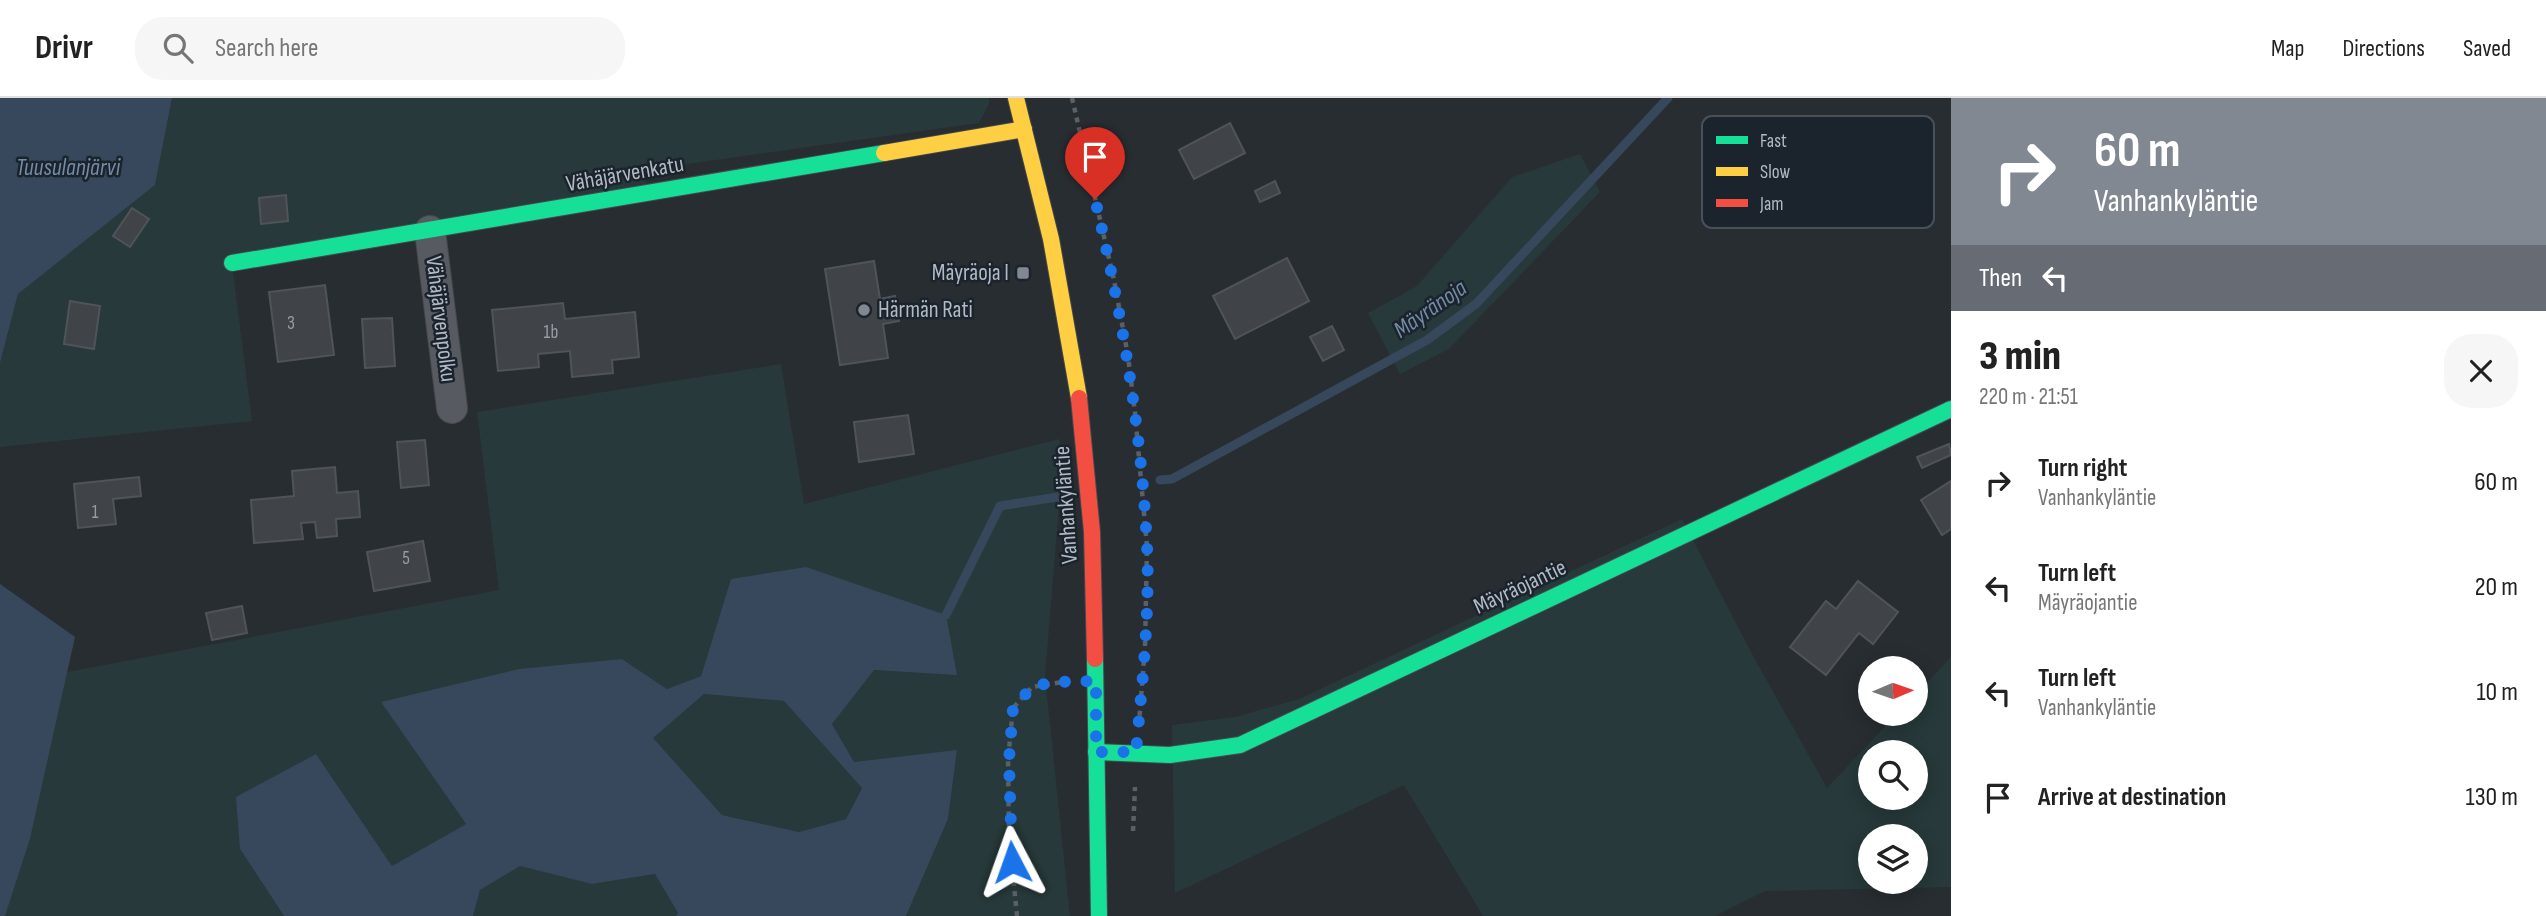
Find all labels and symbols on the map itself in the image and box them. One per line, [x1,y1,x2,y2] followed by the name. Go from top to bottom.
[1702,116,1934,228] legend
[1065,127,1125,199] pin
[1760,130,1787,153] text: Fast
[564,150,686,198] street label: Vähäjärvenkatu
[16,153,121,182] water label: Tuusulanjärvi
[1760,161,1790,184] text: Slow
[1759,193,1783,216] text: Jam
[419,255,463,383] street label: Vähäjärvenpolku
[932,259,1009,287] place label: Mäyräoja I
[1015,265,1031,281] marker: Mäyräoja I
[1388,273,1472,345] water label: Mäyränoja
[878,296,973,324] place label: Härmän Rati
[856,302,872,318] marker: Härmän Rati
[287,312,295,335] house number: 3
[544,321,558,344] house number: 1b
[1048,445,1084,565] street label: Vanhankyläntie
[92,501,99,524] house number: 1
[402,547,410,570] house number: 5
[1469,553,1571,621] street label: Mäyräojantie
[1858,656,1928,726] north arrow
[975,825,1049,899] position arrow

